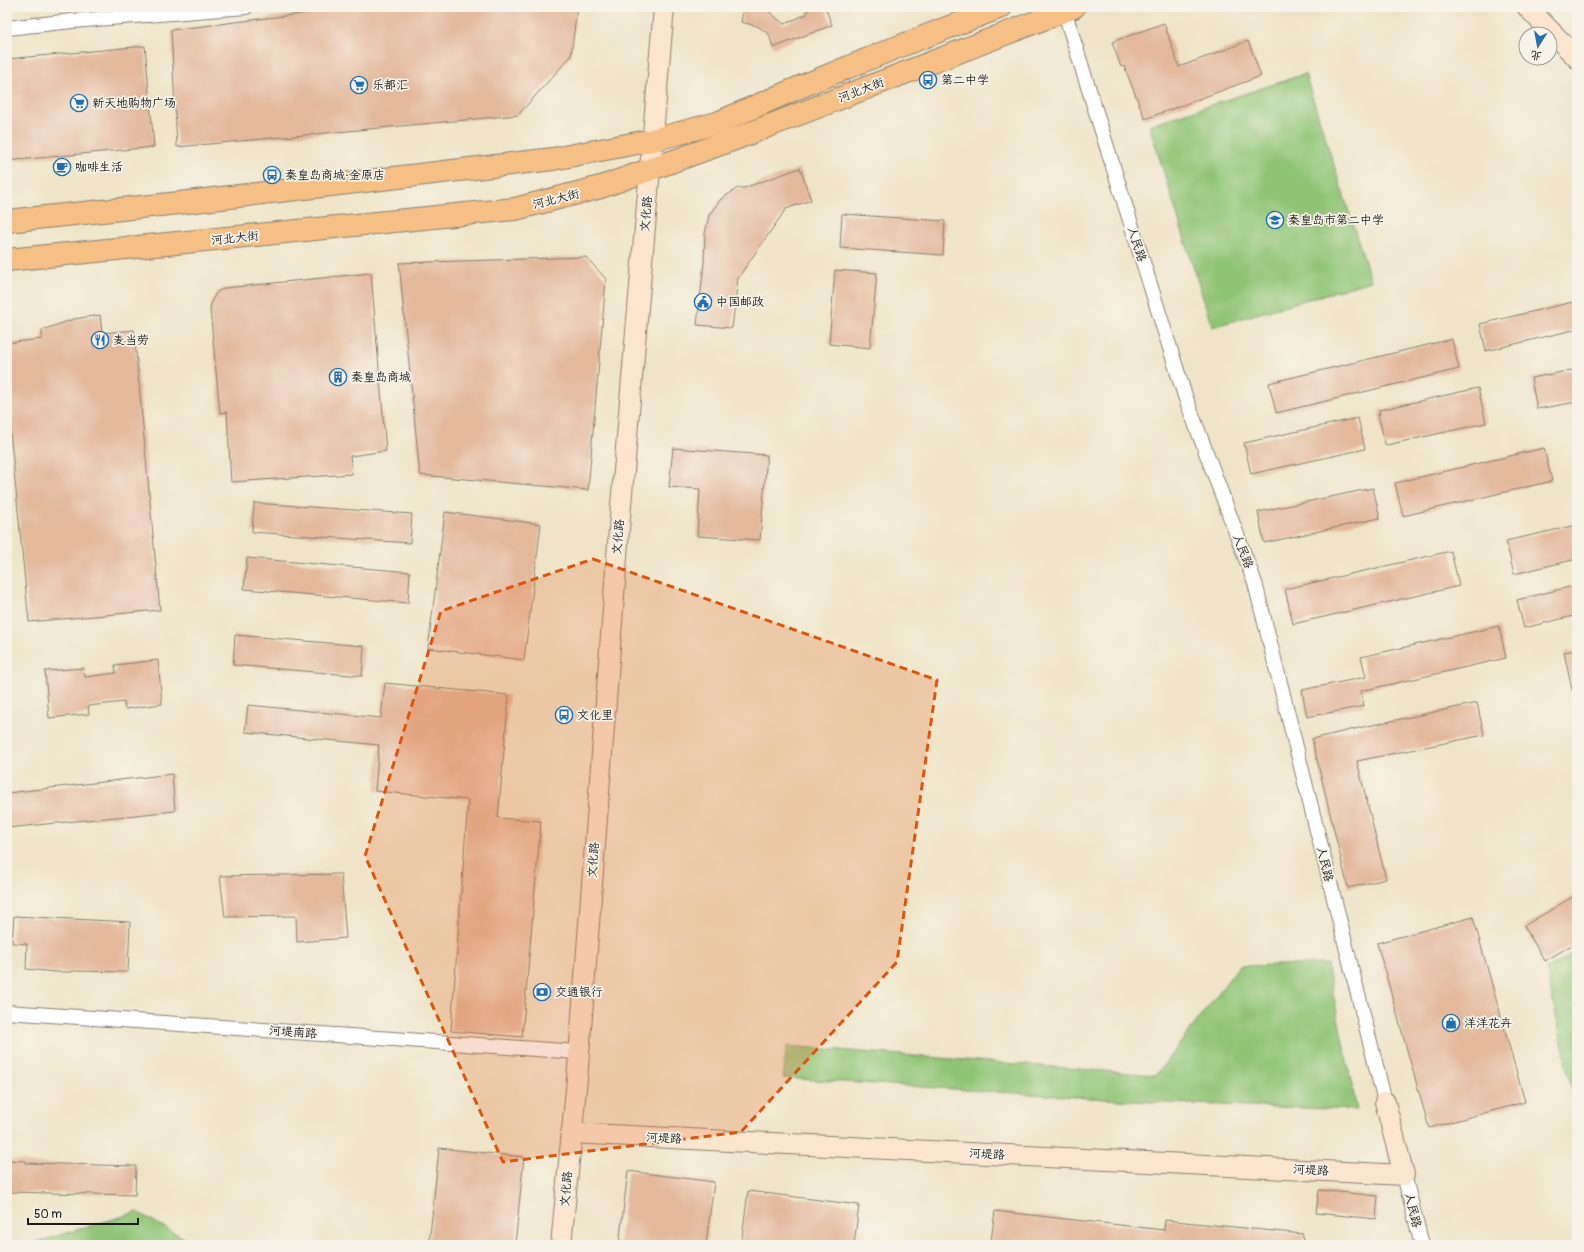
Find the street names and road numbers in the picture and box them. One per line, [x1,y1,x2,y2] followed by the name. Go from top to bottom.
[836,75,886,106] street label: 河北大街
[531,186,581,213] street label: 河北大街
[637,195,656,233] street label: 文化路
[1124,225,1149,264] street label: 人民路
[210,229,260,248] street label: 河北大街
[609,518,628,556] street label: 文化路
[1229,532,1256,571] street label: 人民路
[585,842,602,879] street label: 文化路
[1313,845,1336,883] street label: 人民路
[268,1023,317,1042] street label: 河堤南路
[646,1130,682,1147] street label: 河堤路
[969,1146,1005,1163] street label: 河堤路
[1293,1162,1329,1179] street label: 河堤路
[557,1170,576,1208] street label: 文化路
[1401,1191,1424,1229] street label: 人民路

